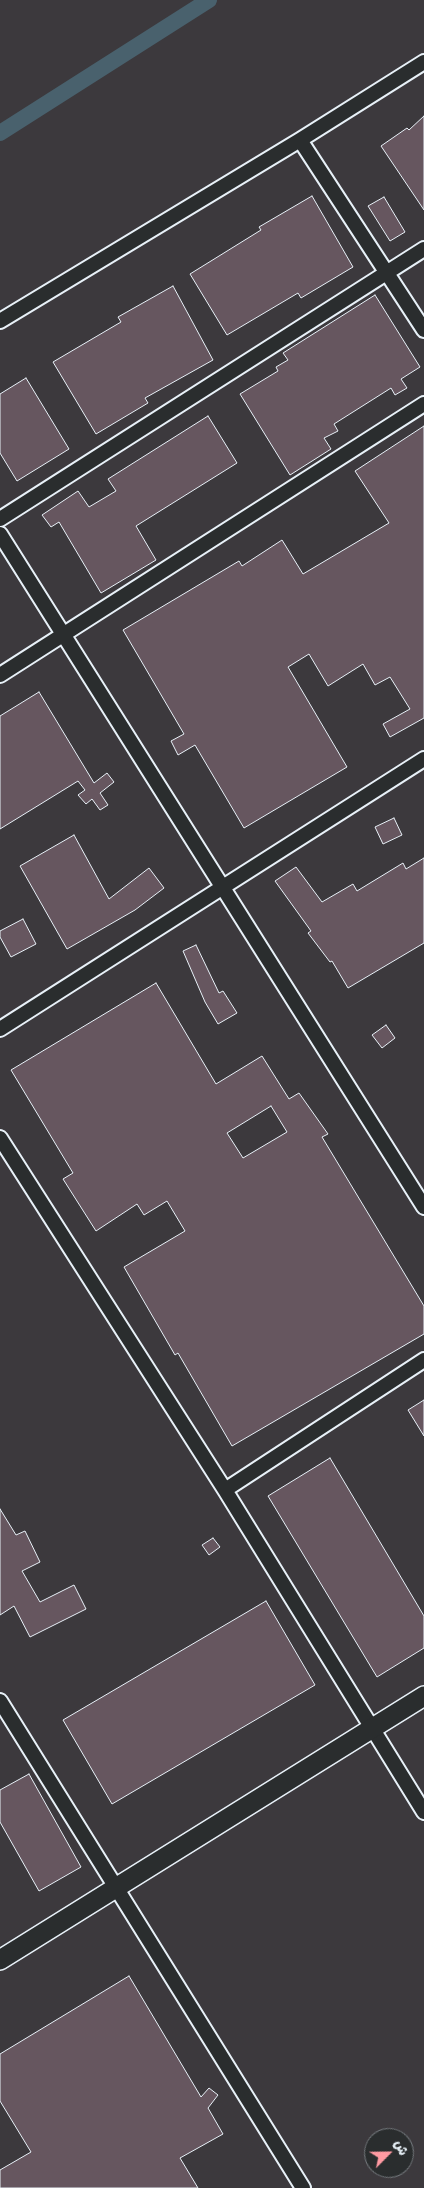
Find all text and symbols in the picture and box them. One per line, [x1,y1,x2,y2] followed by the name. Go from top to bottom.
[364,2128,414,2178] north arrow
[391,2137,413,2158] text: ش

